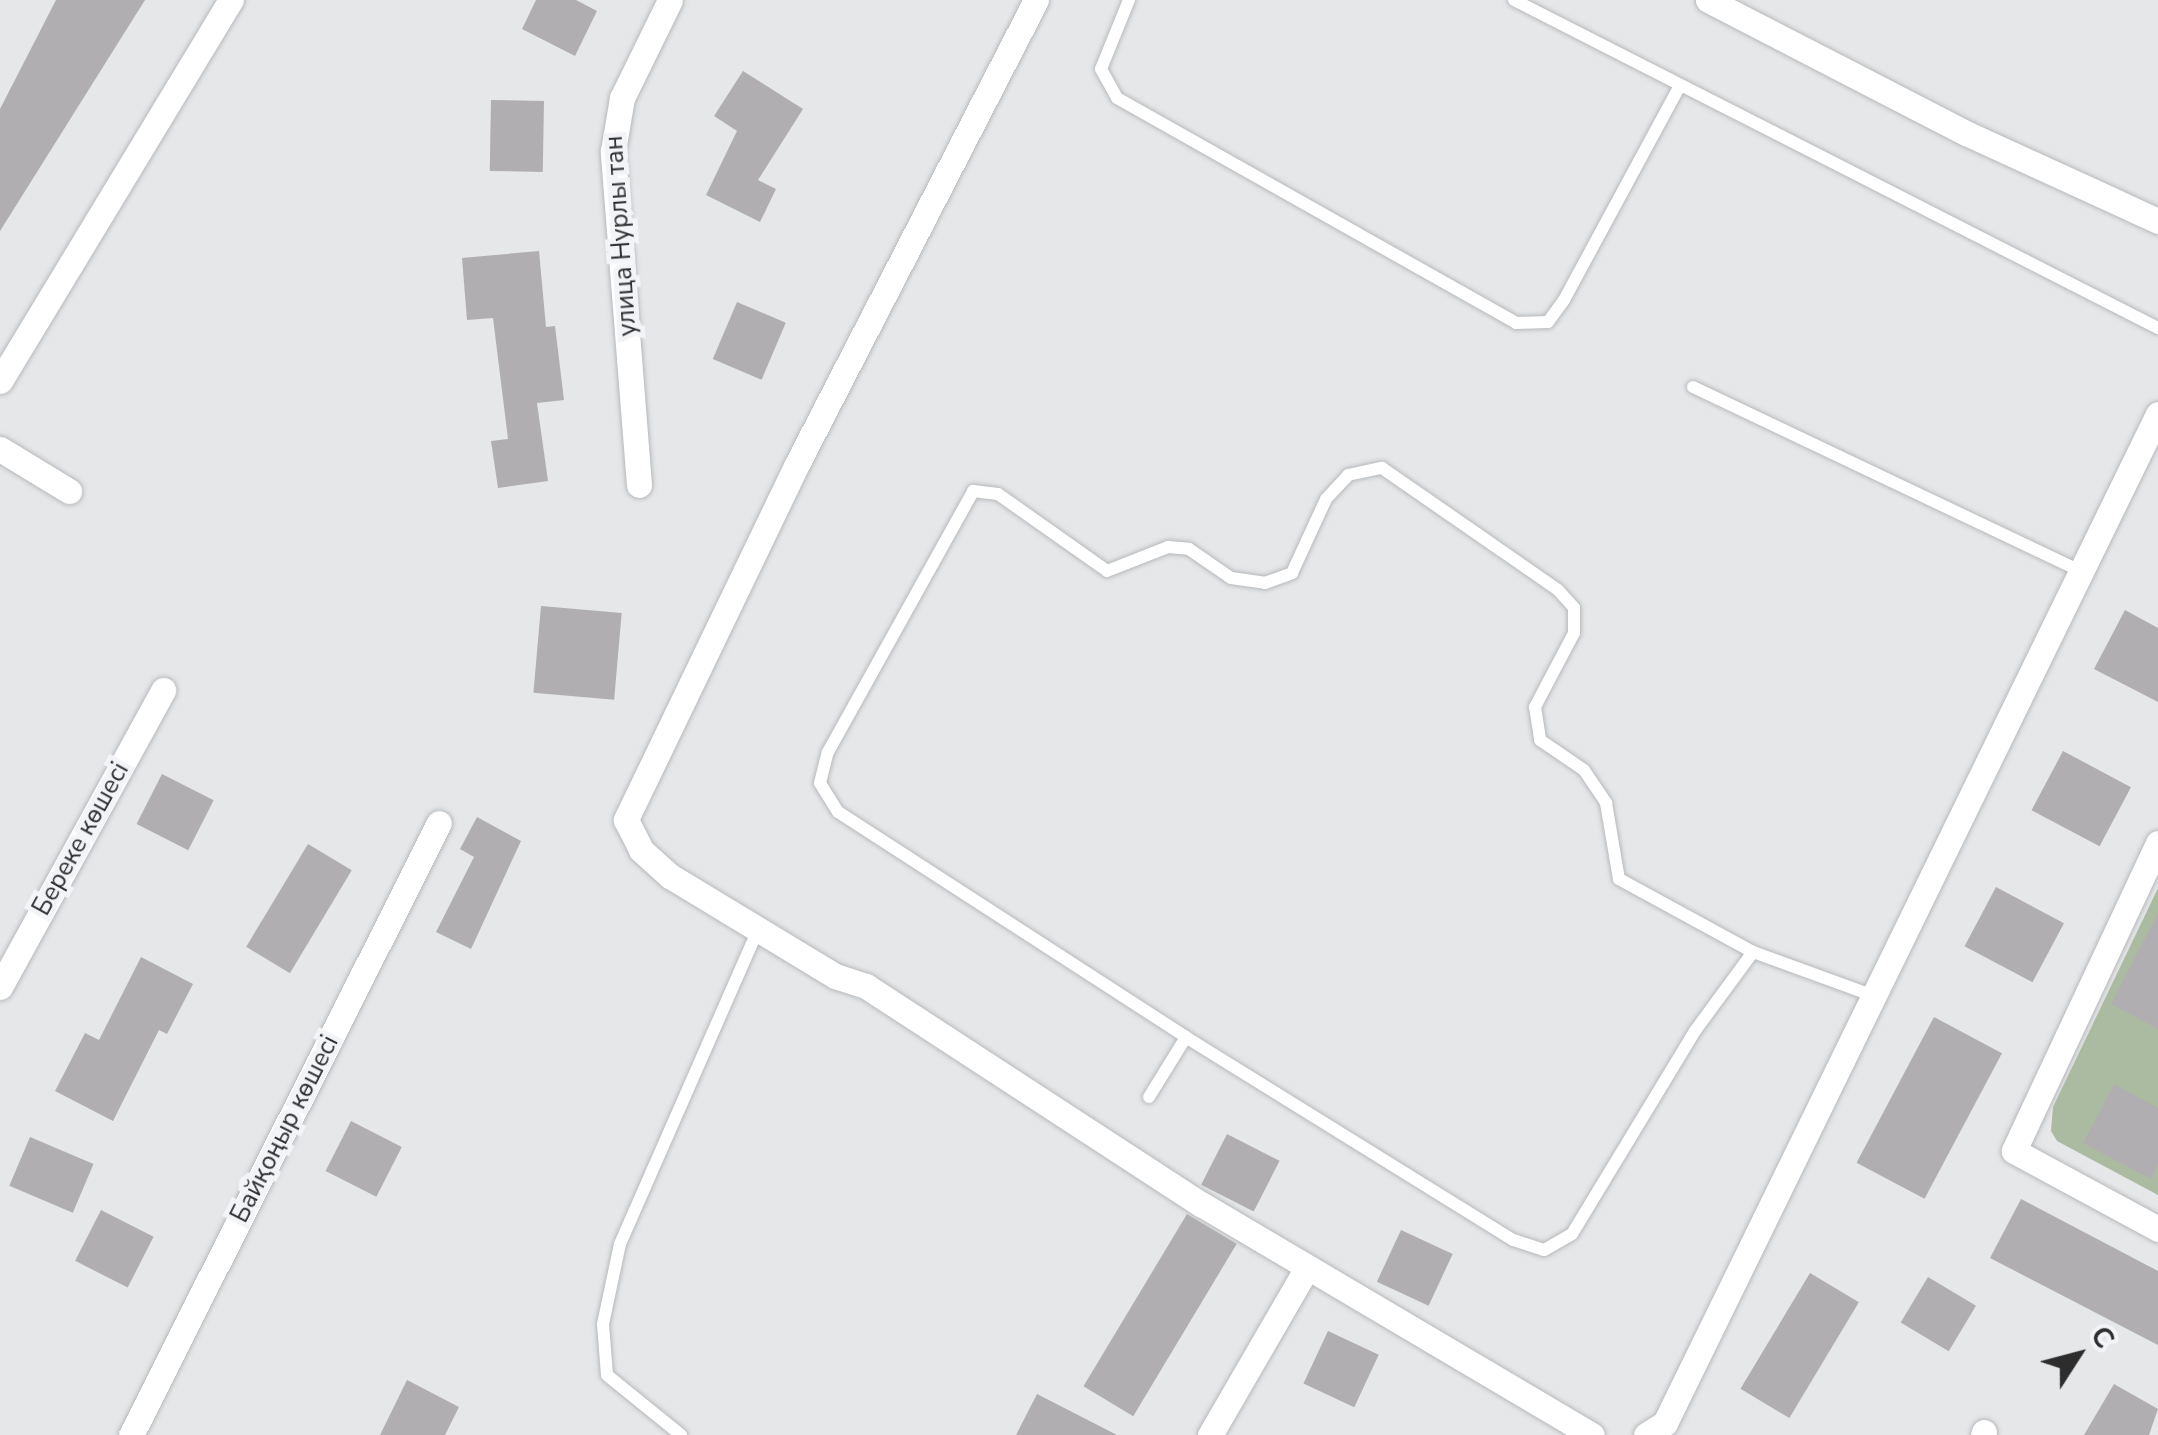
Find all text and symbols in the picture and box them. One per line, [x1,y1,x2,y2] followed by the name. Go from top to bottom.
[599,135,643,337] street label: улица Нурлы тан
[27,757,135,921] street label: Береке көшесі
[225,1030,345,1228] street label: Байқоңыр көшесі
[2028,1305,2128,1405] north arrow
[2081,1319,2123,1356] text: С

